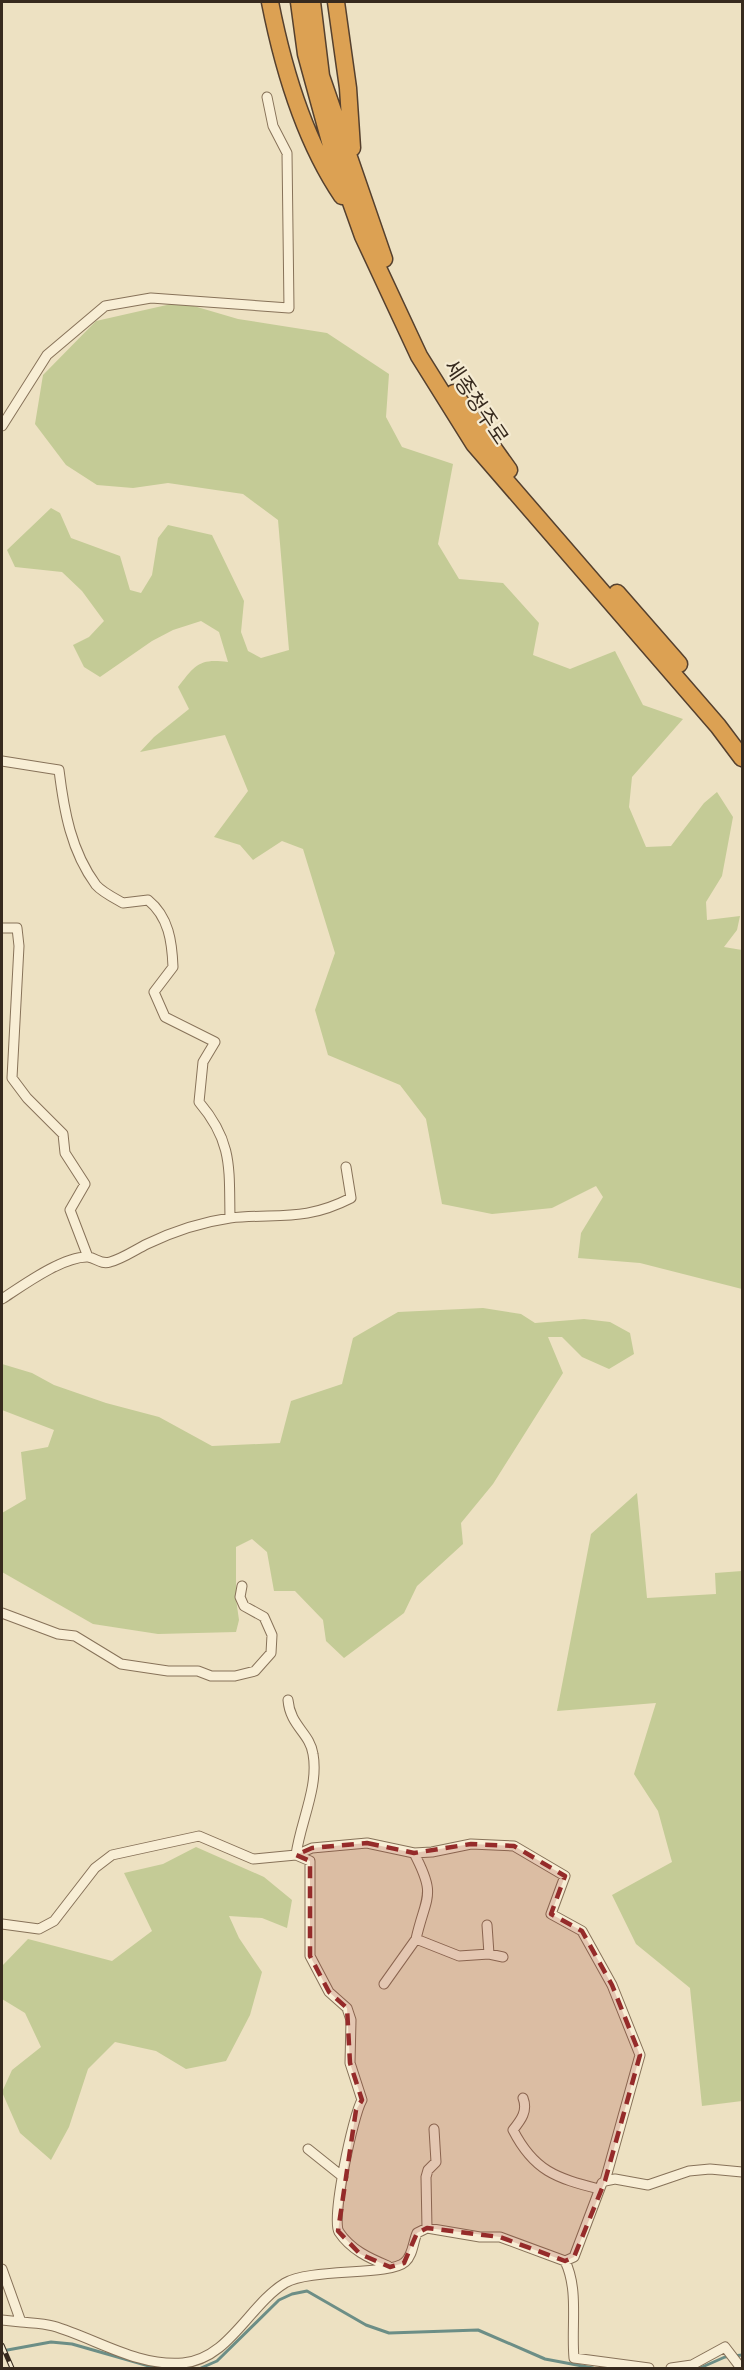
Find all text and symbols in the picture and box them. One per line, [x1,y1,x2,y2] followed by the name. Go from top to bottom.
[439,355,513,449] street label: 세종청주로

